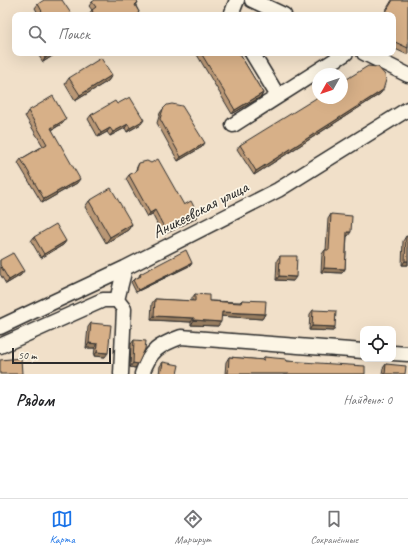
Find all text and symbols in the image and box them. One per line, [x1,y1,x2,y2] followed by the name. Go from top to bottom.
[12,12,396,56] search box
[26,23,48,45] icon: search
[58,25,90,44] text: Поиск
[312,68,348,104] north arrow
[149,176,253,243] street label: Аникеевская улица
[360,326,396,362] map controls
[360,326,396,362] button: locate
[12,346,111,365] scale bar
[18,348,37,362] text: 50 m
[16,390,54,411] text: Рядом
[344,392,392,408] text: Найдено: 0
[50,508,75,546] tab: Карта
[175,508,211,546] tab: Маршрут
[310,508,358,546] tab: Сохранённые

